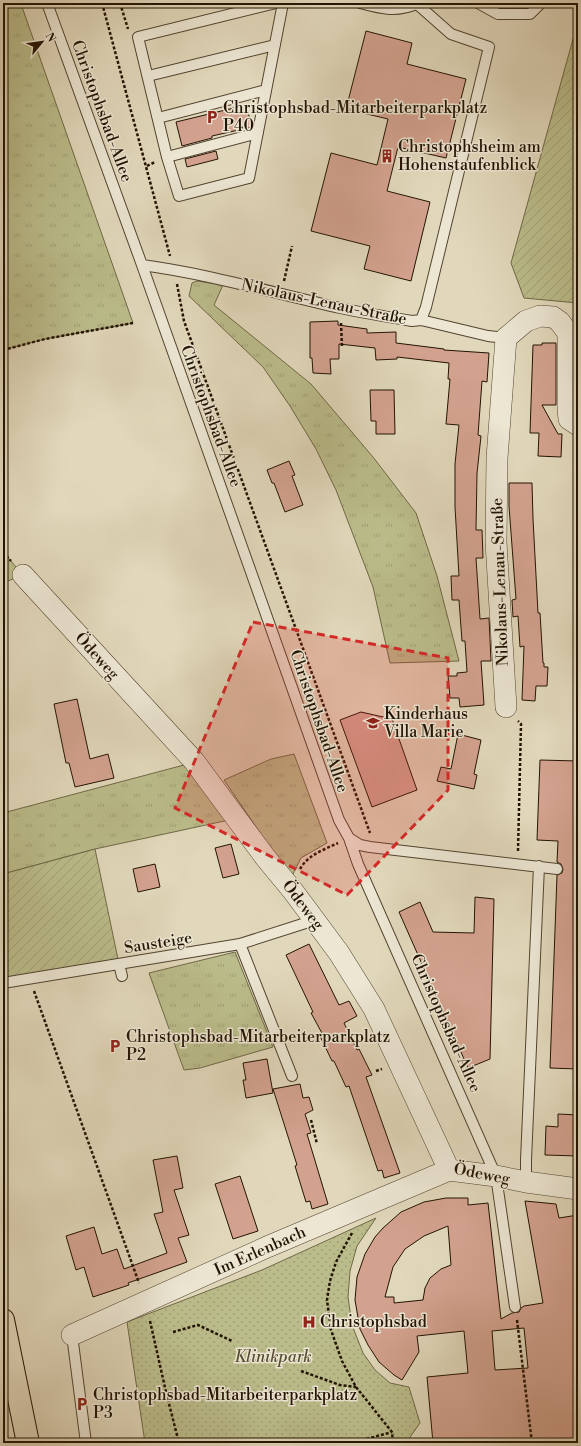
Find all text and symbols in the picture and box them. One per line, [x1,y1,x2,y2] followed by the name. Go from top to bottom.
[22,22,62,62] north arrow
[42,30,58,45] text: N
[67,37,137,185] street label: Christophsbad-Allee
[223,98,487,136] place label: Christophsbad-Mitarbeiterparkplatz P40
[204,109,220,125] parking icon: Christophsbad-Mitarbeiterparkplatz P40
[398,137,541,175] place label: Christophsheim am Hohenstaufenblick
[379,148,395,164] building icon: Christophsheim am Hohenstaufenblick
[239,275,409,329] street label: Nikolaus-Lenau-Straße
[176,342,246,490] street label: Christophsbad-Allee
[487,497,513,667] street label: Nikolaus-Lenau-Straße
[71,627,125,684] street label: Ödeweg
[285,647,353,795] street label: Christophsbad-Allee
[383,704,468,742] place label: Kinderhaus Villa Marie
[365,715,381,731] school or university icon: Kinderhaus Villa Marie
[278,875,330,934] street label: Ödeweg
[123,928,193,958] street label: Sausteige
[406,951,486,1095] street label: Christophsbad-Allee
[126,1027,390,1065] place label: Christophsbad-Mitarbeiterparkplatz P2
[107,1038,123,1054] parking icon: Christophsbad-Mitarbeiterparkplatz P2
[452,1157,513,1189] street label: Ödeweg
[211,1222,309,1280] street label: Im Erlenbach
[320,1312,427,1332] place label: Christophsbad
[301,1314,317,1330] hospital icon: Christophsbad
[234,1347,312,1367] park label: Klinikpark
[93,1385,357,1423] place label: Christophsbad-Mitarbeiterparkplatz P3
[74,1396,90,1412] parking icon: Christophsbad-Mitarbeiterparkplatz P3

